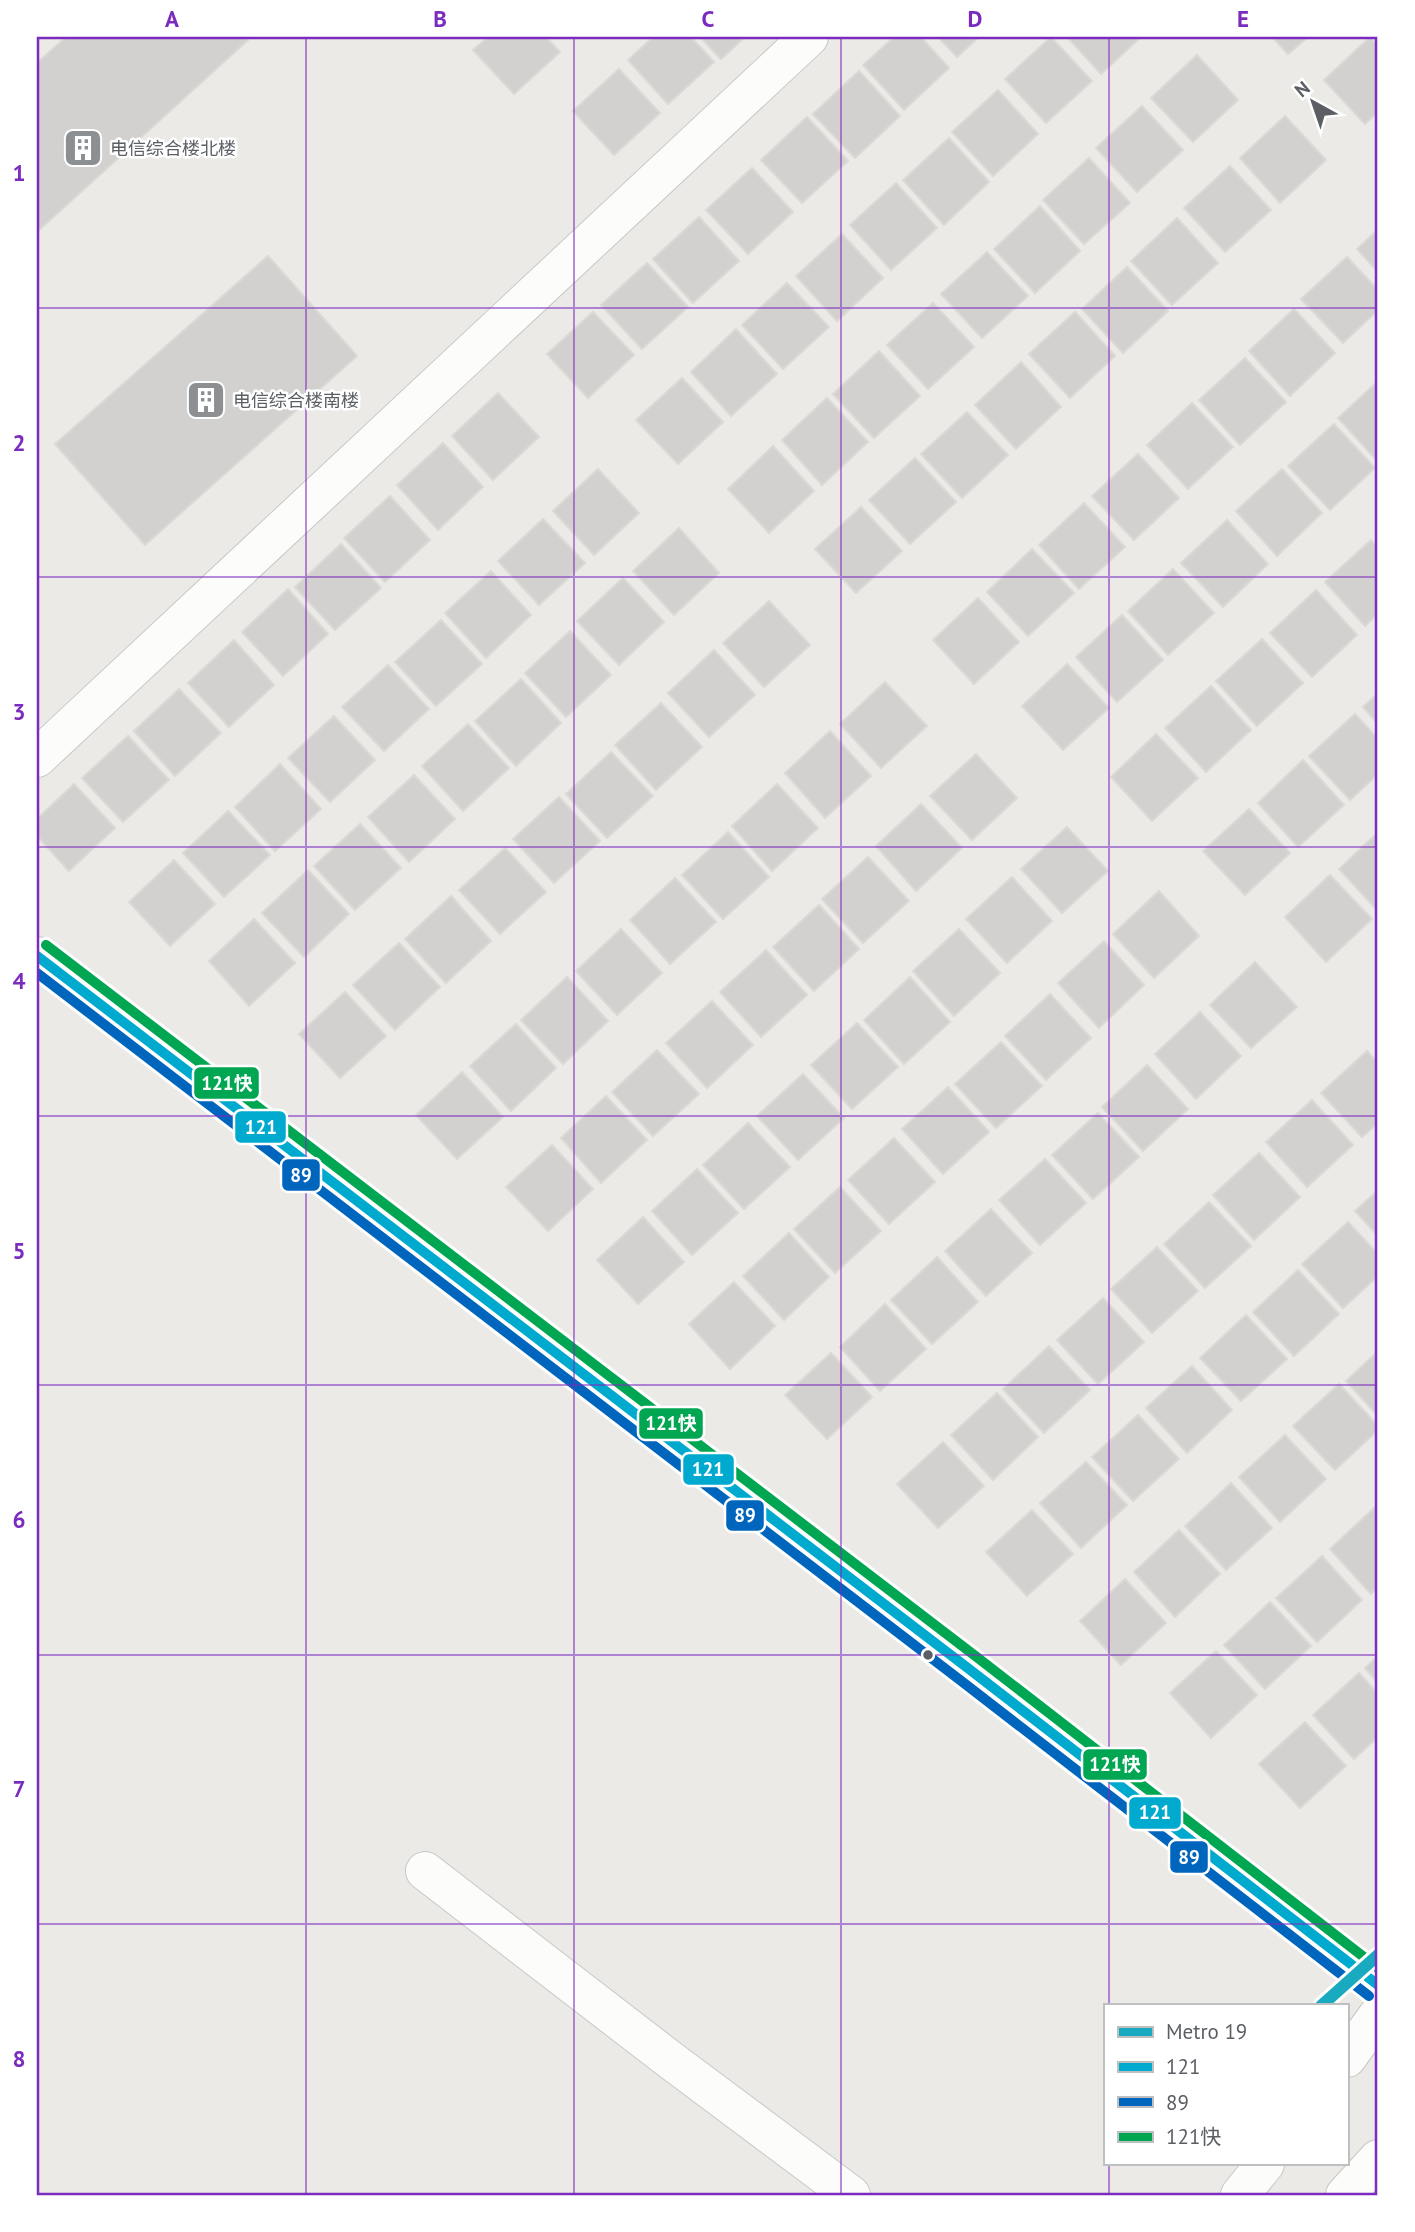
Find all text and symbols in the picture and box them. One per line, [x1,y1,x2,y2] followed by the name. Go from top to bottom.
[165,4,179,33] text: A
[433,4,447,33] text: B
[702,4,715,33] text: C
[968,4,982,33] text: D
[1237,4,1249,33] text: E
[1278,66,1348,136] north arrow
[1290,76,1315,102] text: N
[62,127,104,169] building icon: 电信综合楼北楼
[110,137,236,160] place label: 电信综合楼北楼
[12,158,26,187] text: 1
[185,379,227,421] building icon: 电信综合楼南楼
[233,389,359,412] place label: 电信综合楼南楼
[12,428,26,457] text: 2
[12,697,26,726] text: 3
[12,966,26,995] text: 4
[193,1066,260,1100] line badge: 121快
[201,1071,253,1095] text: 121快
[234,1110,287,1144] line badge: 121
[245,1115,277,1139] text: 121
[281,1158,321,1192] line badge: 89
[290,1163,312,1187] text: 89
[12,1236,26,1265] text: 5
[638,1407,704,1440] line badge: 121快
[645,1411,697,1435] text: 121快
[682,1453,735,1486] line badge: 121
[692,1457,724,1481] text: 121
[725,1499,765,1532] line badge: 89
[734,1503,756,1527] text: 89
[12,1505,26,1534] text: 6
[921,1648,935,1662] unlabelled marker
[1082,1748,1148,1781] line badge: 121快
[1089,1752,1141,1776] text: 121快
[12,1774,26,1803] text: 7
[1128,1796,1182,1830] line badge: 121
[1139,1800,1171,1824] text: 121
[1169,1840,1209,1874] line badge: 89
[1178,1845,1200,1869] text: 89
[1104,2004,1348,2166] legend
[1166,2018,1247,2045] text: Metro 19
[12,2044,26,2073] text: 8
[1166,2053,1200,2080] text: 121
[1166,2089,1189,2116] text: 89
[1166,2123,1221,2150] text: 121快

